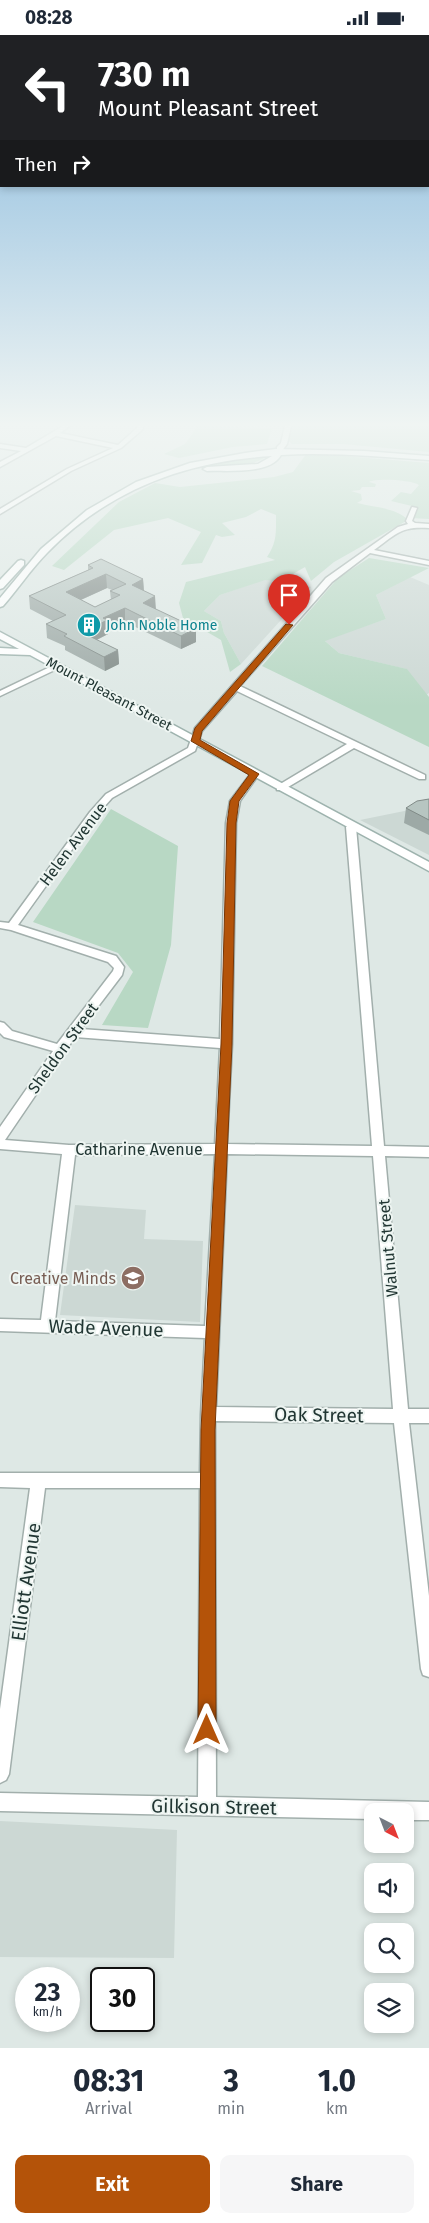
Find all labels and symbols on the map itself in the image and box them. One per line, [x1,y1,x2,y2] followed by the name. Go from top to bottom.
[268,574,310,625] pin
[76,612,102,638] building icon: John Noble Home
[106,617,217,634] place label: John Noble Home
[43,654,176,735] street label: Mount Pleasant Street
[35,798,111,890] street label: Helen Avenue
[24,999,102,1097] street label: Sheldon Street
[75,1140,203,1159] street label: Catharine Avenue
[374,1198,402,1298] street label: Walnut Street
[120,1265,146,1291] school or university icon: Creative Minds
[10,1269,116,1288] place label: Creative Minds
[48,1314,164,1342] street label: Wade Avenue
[274,1403,364,1427] street label: Oak Street
[6,1521,46,1643] street label: Elliott Avenue
[180,1703,232,1755] position arrow
[151,1794,277,1820] street label: Gilkison Street
[364,1803,414,1853] north arrow
[90,1967,155,2032] speed limit sign: 30

